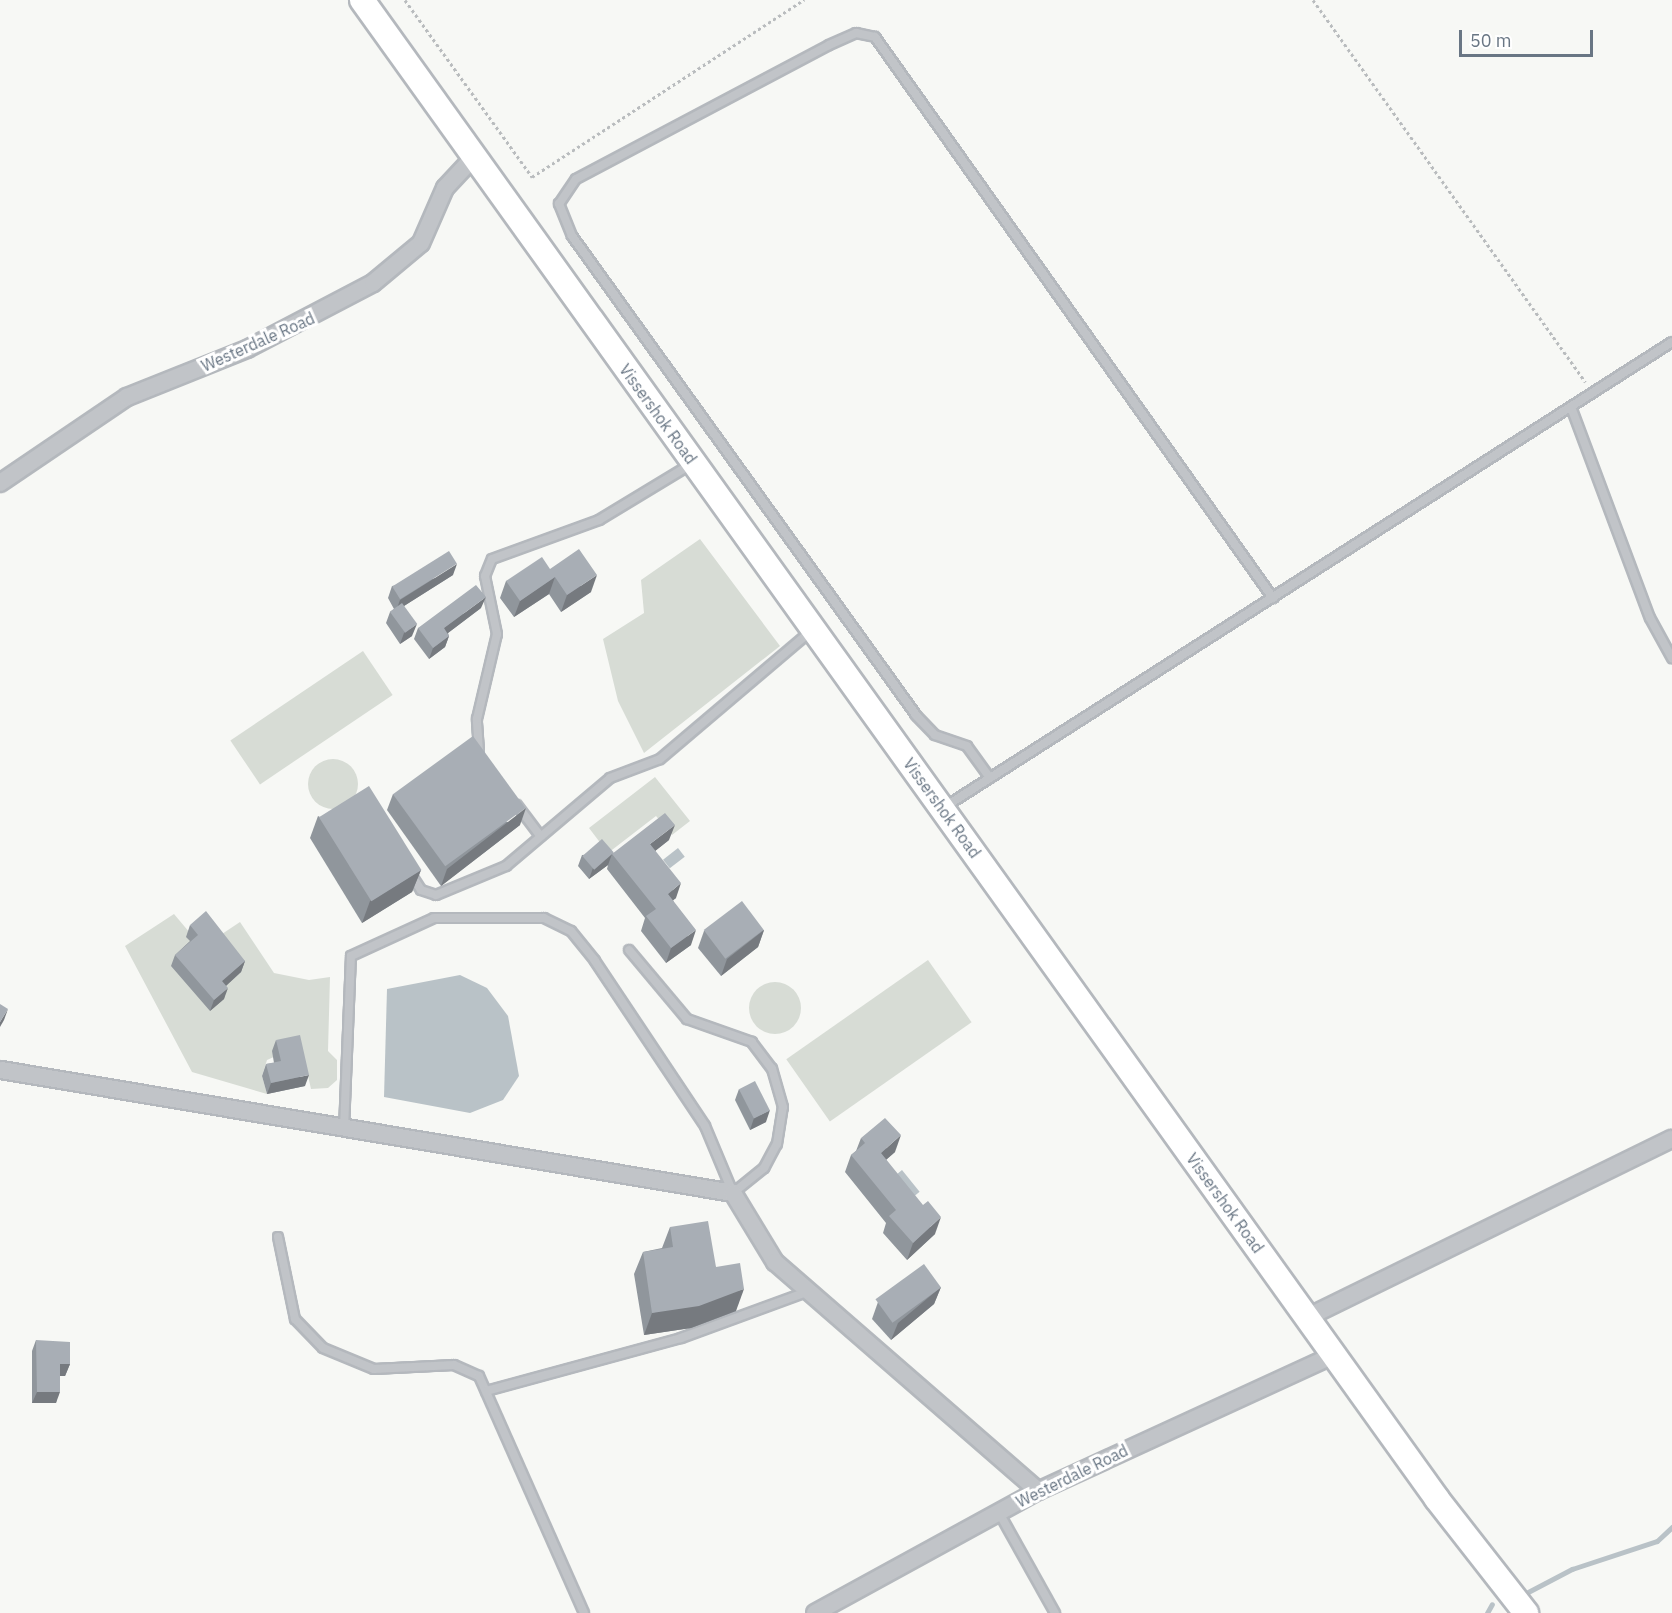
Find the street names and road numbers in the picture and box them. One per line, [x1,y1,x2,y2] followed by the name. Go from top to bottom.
[198,308,318,376] street label: Westerdale Road
[615,360,701,468] street label: Vissershok Road
[899,754,985,862] street label: Vissershok Road
[1182,1149,1268,1257] street label: Vissershok Road
[1013,1441,1131,1511] street label: Westerdale Road

